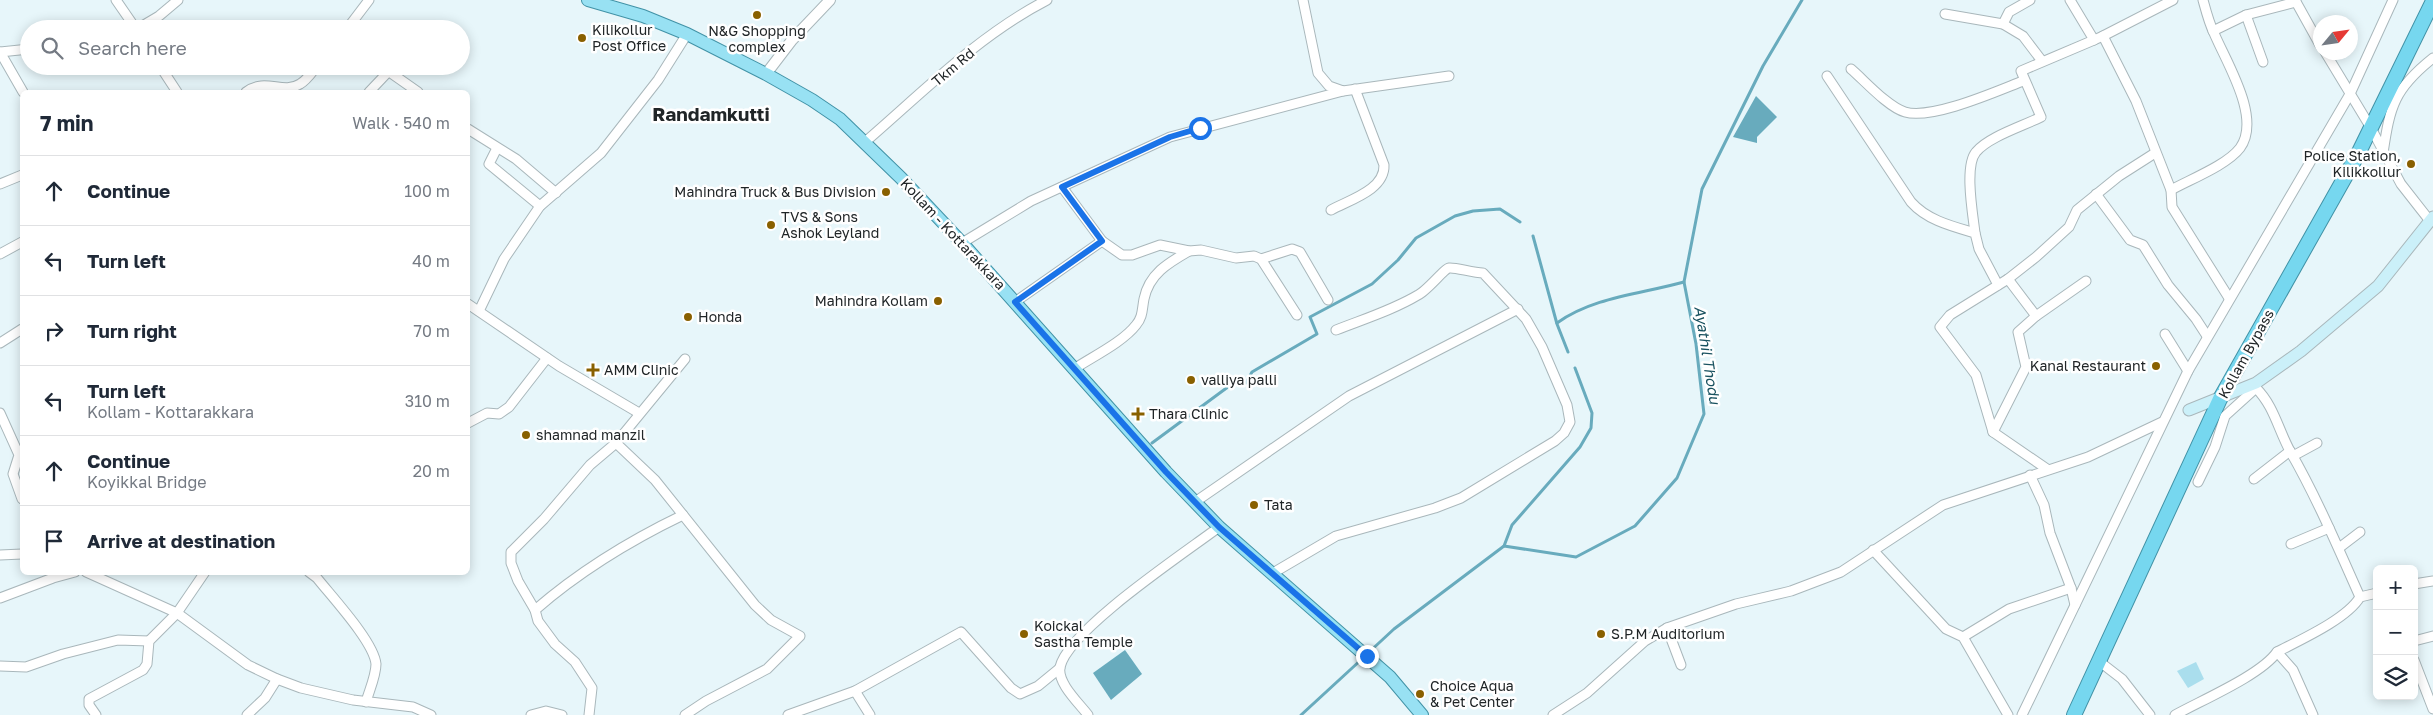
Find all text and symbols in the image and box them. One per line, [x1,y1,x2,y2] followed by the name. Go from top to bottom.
[751,9,763,21] marker: N&G Shopping complex
[2313,15,2358,60] north arrow
[20,20,470,75] search box
[592,21,666,54] place label: Kilikollur Post Office
[708,22,806,55] place label: N&G Shopping complex
[576,32,588,44] marker: Kilikollur Post Office
[38,34,66,62] icon: search
[78,36,187,59] text: Search here
[928,44,977,89] street label: Tkm Rd
[652,102,770,125] district label: Randamkutti
[40,110,94,136] text: 7 min
[352,113,450,133] text: Walk · 540 m
[1189,117,1212,140] route start
[2303,147,2402,180] place label: Police Station, Kilikkollur
[2405,158,2417,170] marker: Police Station, Kilikkollur
[897,174,1009,293] street label: Kollam - Kottarakkara
[40,177,68,205] icon: ahead
[87,179,170,202] text: Continue
[404,181,450,201] text: 100 m
[674,183,876,200] place label: Mahindra Truck & Bus Division
[880,186,892,198] marker: Mahindra Truck & Bus Division
[781,208,879,241] place label: TVS & Sons Ashok Leyland
[765,219,777,231] marker: TVS & Sons Ashok Leyland
[40,247,68,275] icon: left
[87,249,166,272] text: Turn left
[412,251,450,271] text: 40 m
[815,292,928,309] place label: Mahindra Kollam
[932,295,944,307] marker: Mahindra Kollam
[1690,305,1725,406] water label: Ayathil Thodu
[2214,306,2277,401] street label: Kollam Bypass
[698,308,742,325] place label: Honda
[682,311,694,323] marker: Honda
[40,317,68,345] icon: right
[87,319,177,342] text: Turn right
[413,321,450,341] text: 70 m
[2030,357,2146,374] place label: Kanal Restaurant
[2150,360,2162,372] marker: Kanal Restaurant
[604,361,679,378] place label: AMM Clinic
[586,363,600,377] marker: AMM Clinic
[1201,371,1277,388] place label: valliya palli
[1185,374,1197,386] marker: valliya palli
[87,379,166,402] text: Turn left
[40,387,68,415] icon: left
[405,391,450,411] text: 310 m
[87,402,254,422] text: Kollam - Kottarakkara
[1149,405,1229,422] place label: Thara Clinic
[1131,407,1145,421] marker: Thara Clinic
[536,426,645,443] place label: shamnad manzil
[520,429,532,441] marker: shamnad manzil
[87,449,170,472] text: Continue
[40,457,68,485] icon: ahead
[413,461,450,481] text: 20 m
[87,472,207,492] text: Koyikkal Bridge
[1264,496,1293,513] place label: Tata
[1248,499,1260,511] marker: Tata
[40,527,68,555] icon: arrive
[87,529,275,552] text: Arrive at destination
[2373,565,2418,700] map controls
[2373,565,2418,610] button: +
[2373,610,2418,655] button: −
[1034,617,1133,650] place label: Koickal Sastha Temple
[1611,625,1725,642] place label: S.P.M Auditorium
[1018,628,1030,640] marker: Koickal Sastha Temple
[1595,628,1607,640] marker: S.P.M Auditorium
[1356,645,1379,668] route end
[2373,655,2418,700] button: layers
[1430,677,1515,710] place label: Choice Aqua & Pet Center
[1414,688,1426,700] marker: Choice Aqua & Pet Center

